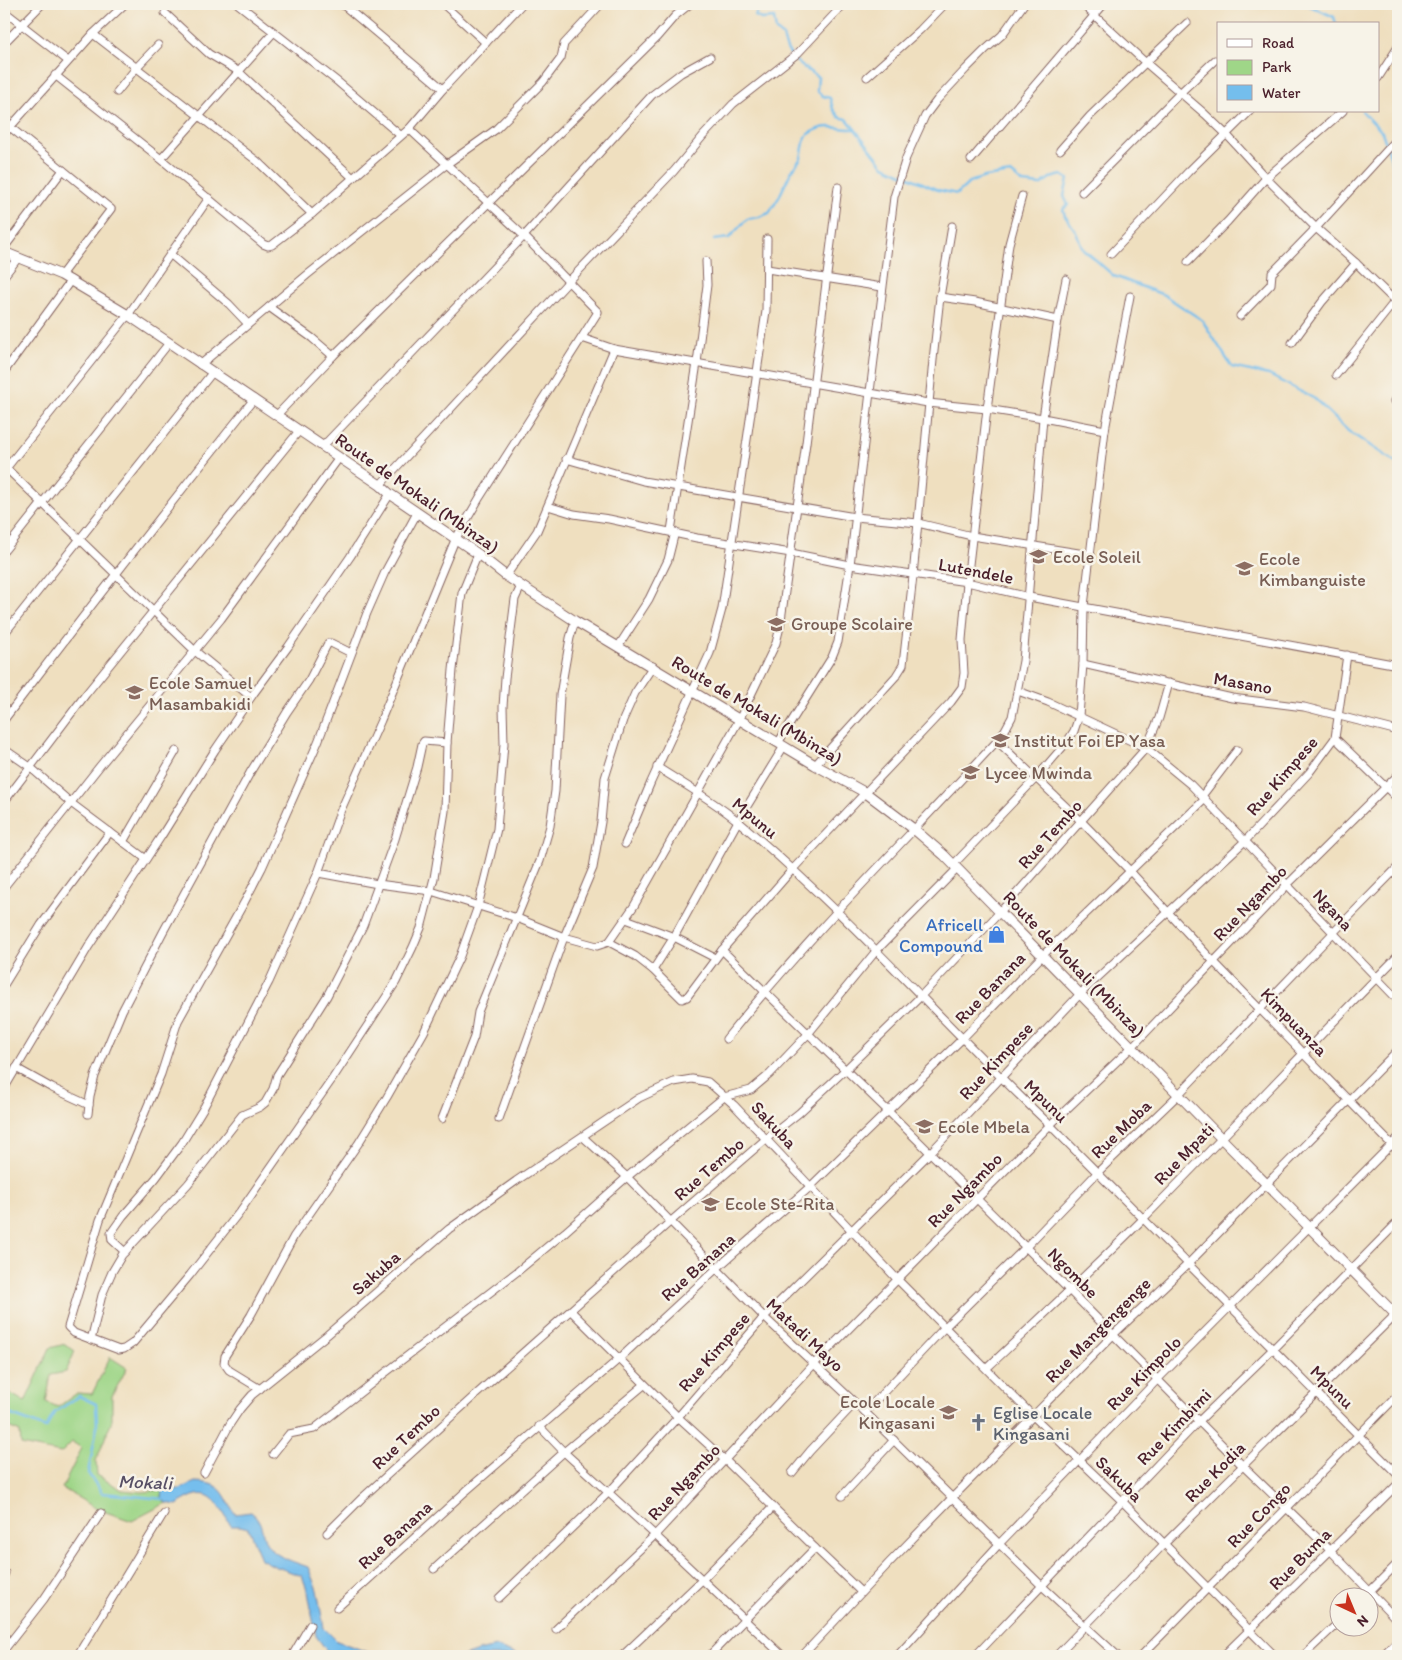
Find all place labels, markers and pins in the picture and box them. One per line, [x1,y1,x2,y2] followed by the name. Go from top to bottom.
[1053,546,1141,568] place label: Ecole Soleil
[1029,547,1049,567] school or university icon: Ecole Soleil
[1259,548,1366,591] place label: Ecole Kimbanguiste
[1235,559,1255,579] school or university icon: Ecole Kimbanguiste
[791,613,913,635] place label: Groupe Scolaire
[767,614,787,634] school or university icon: Groupe Scolaire
[149,672,253,715] place label: Ecole Samuel Masambakidi
[125,683,145,703] school or university icon: Ecole Samuel Masambakidi
[1014,730,1166,752] place label: Institut Foi EP Yasa
[990,731,1010,751] school or university icon: Institut Foi EP Yasa
[985,762,1093,784] place label: Lycee Mwinda
[961,763,981,783] school or university icon: Lycee Mwinda
[899,914,983,957] place label: Africell Compound
[987,925,1007,945] shop icon: Africell Compound
[938,1116,1031,1138] place label: Ecole Mbela
[914,1117,934,1137] school or university icon: Ecole Mbela
[725,1193,835,1215] place label: Ecole Ste-Rita
[701,1194,721,1214] school or university icon: Ecole Ste-Rita
[840,1391,935,1434] place label: Ecole Locale Kingasani
[939,1402,959,1422] school or university icon: Ecole Locale Kingasani
[993,1402,1092,1445] place label: Eglise Locale Kingasani
[969,1413,989,1433] church icon: Eglise Locale Kingasani

